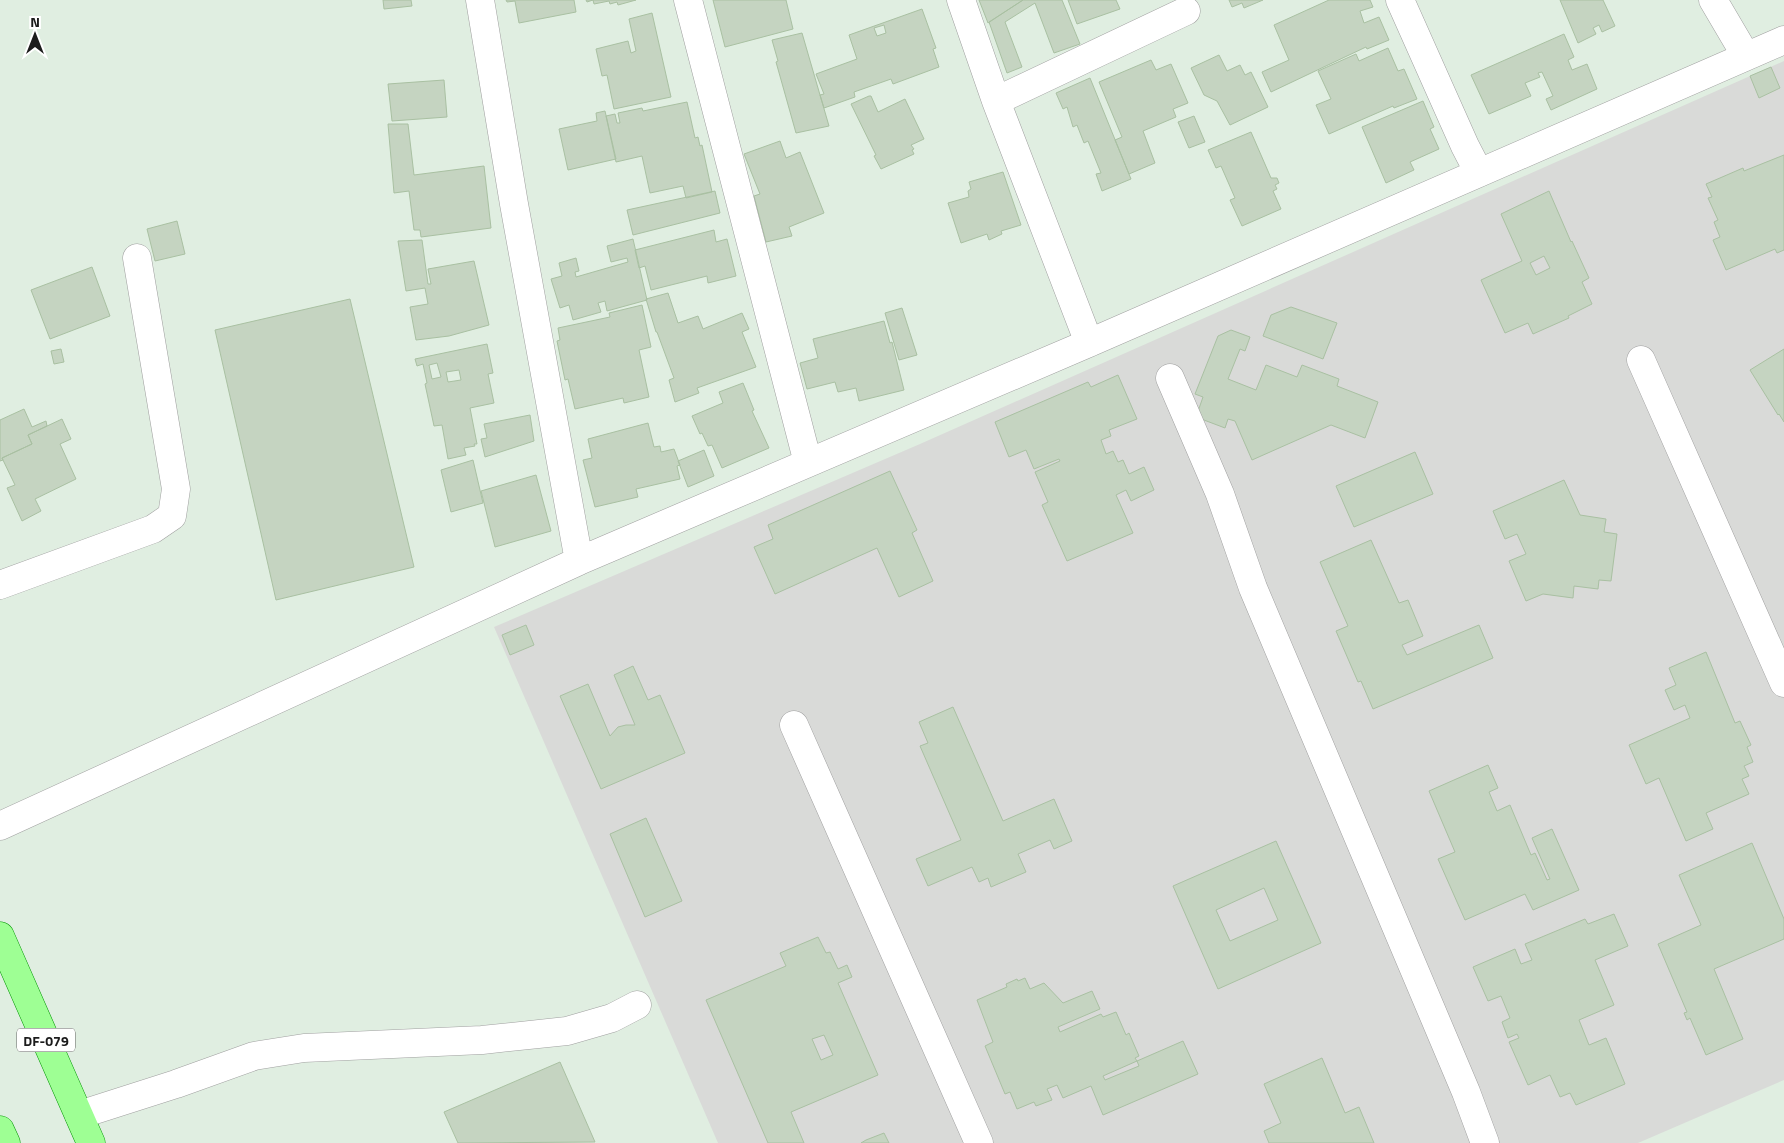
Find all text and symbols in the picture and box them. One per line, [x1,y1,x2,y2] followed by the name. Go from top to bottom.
[10,10,60,60] north arrow
[30,11,40,32] text: N
[17,1028,75,1052] road number: DF-079

